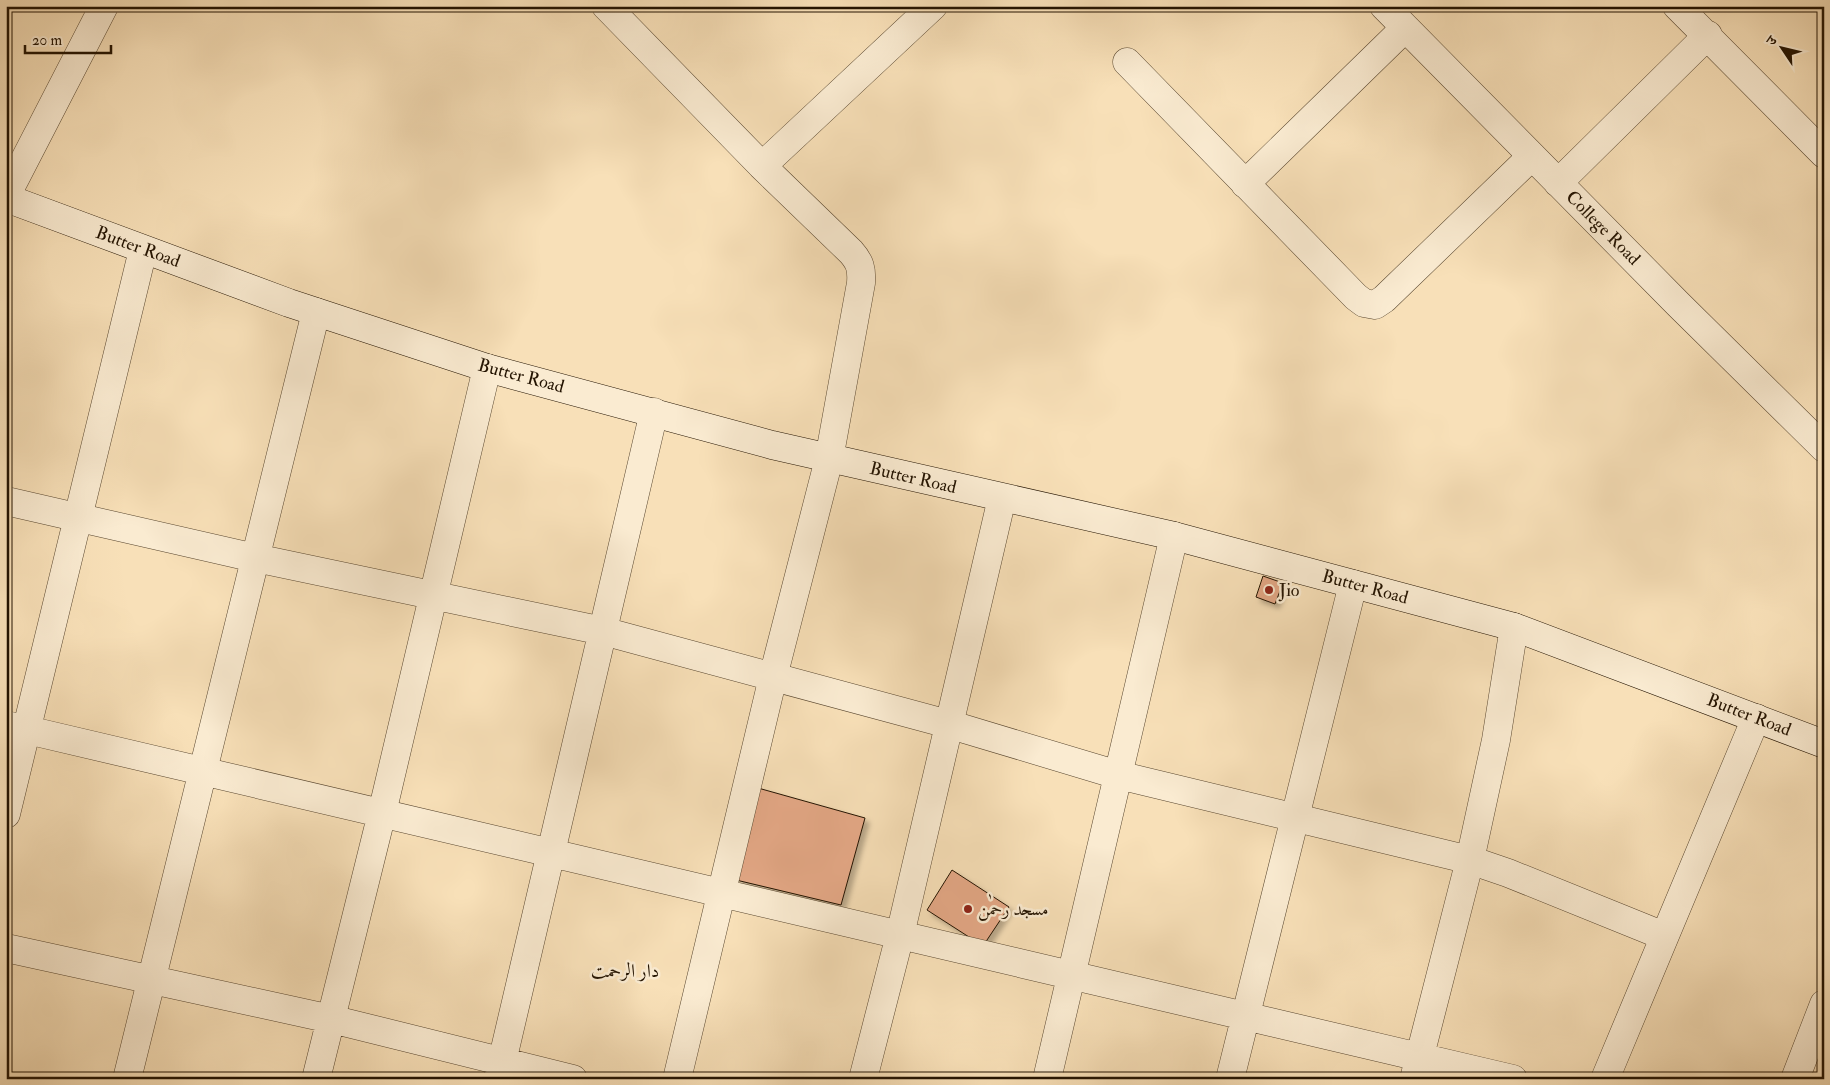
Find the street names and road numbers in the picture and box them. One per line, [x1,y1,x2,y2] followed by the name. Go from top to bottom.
[1561,186,1645,270] street label: College Road
[93,221,184,273] street label: Butter Road
[475,353,567,399] street label: Butter Road
[867,457,959,499] street label: Butter Road
[1319,564,1411,610] street label: Butter Road
[1704,688,1794,742] street label: Butter Road

